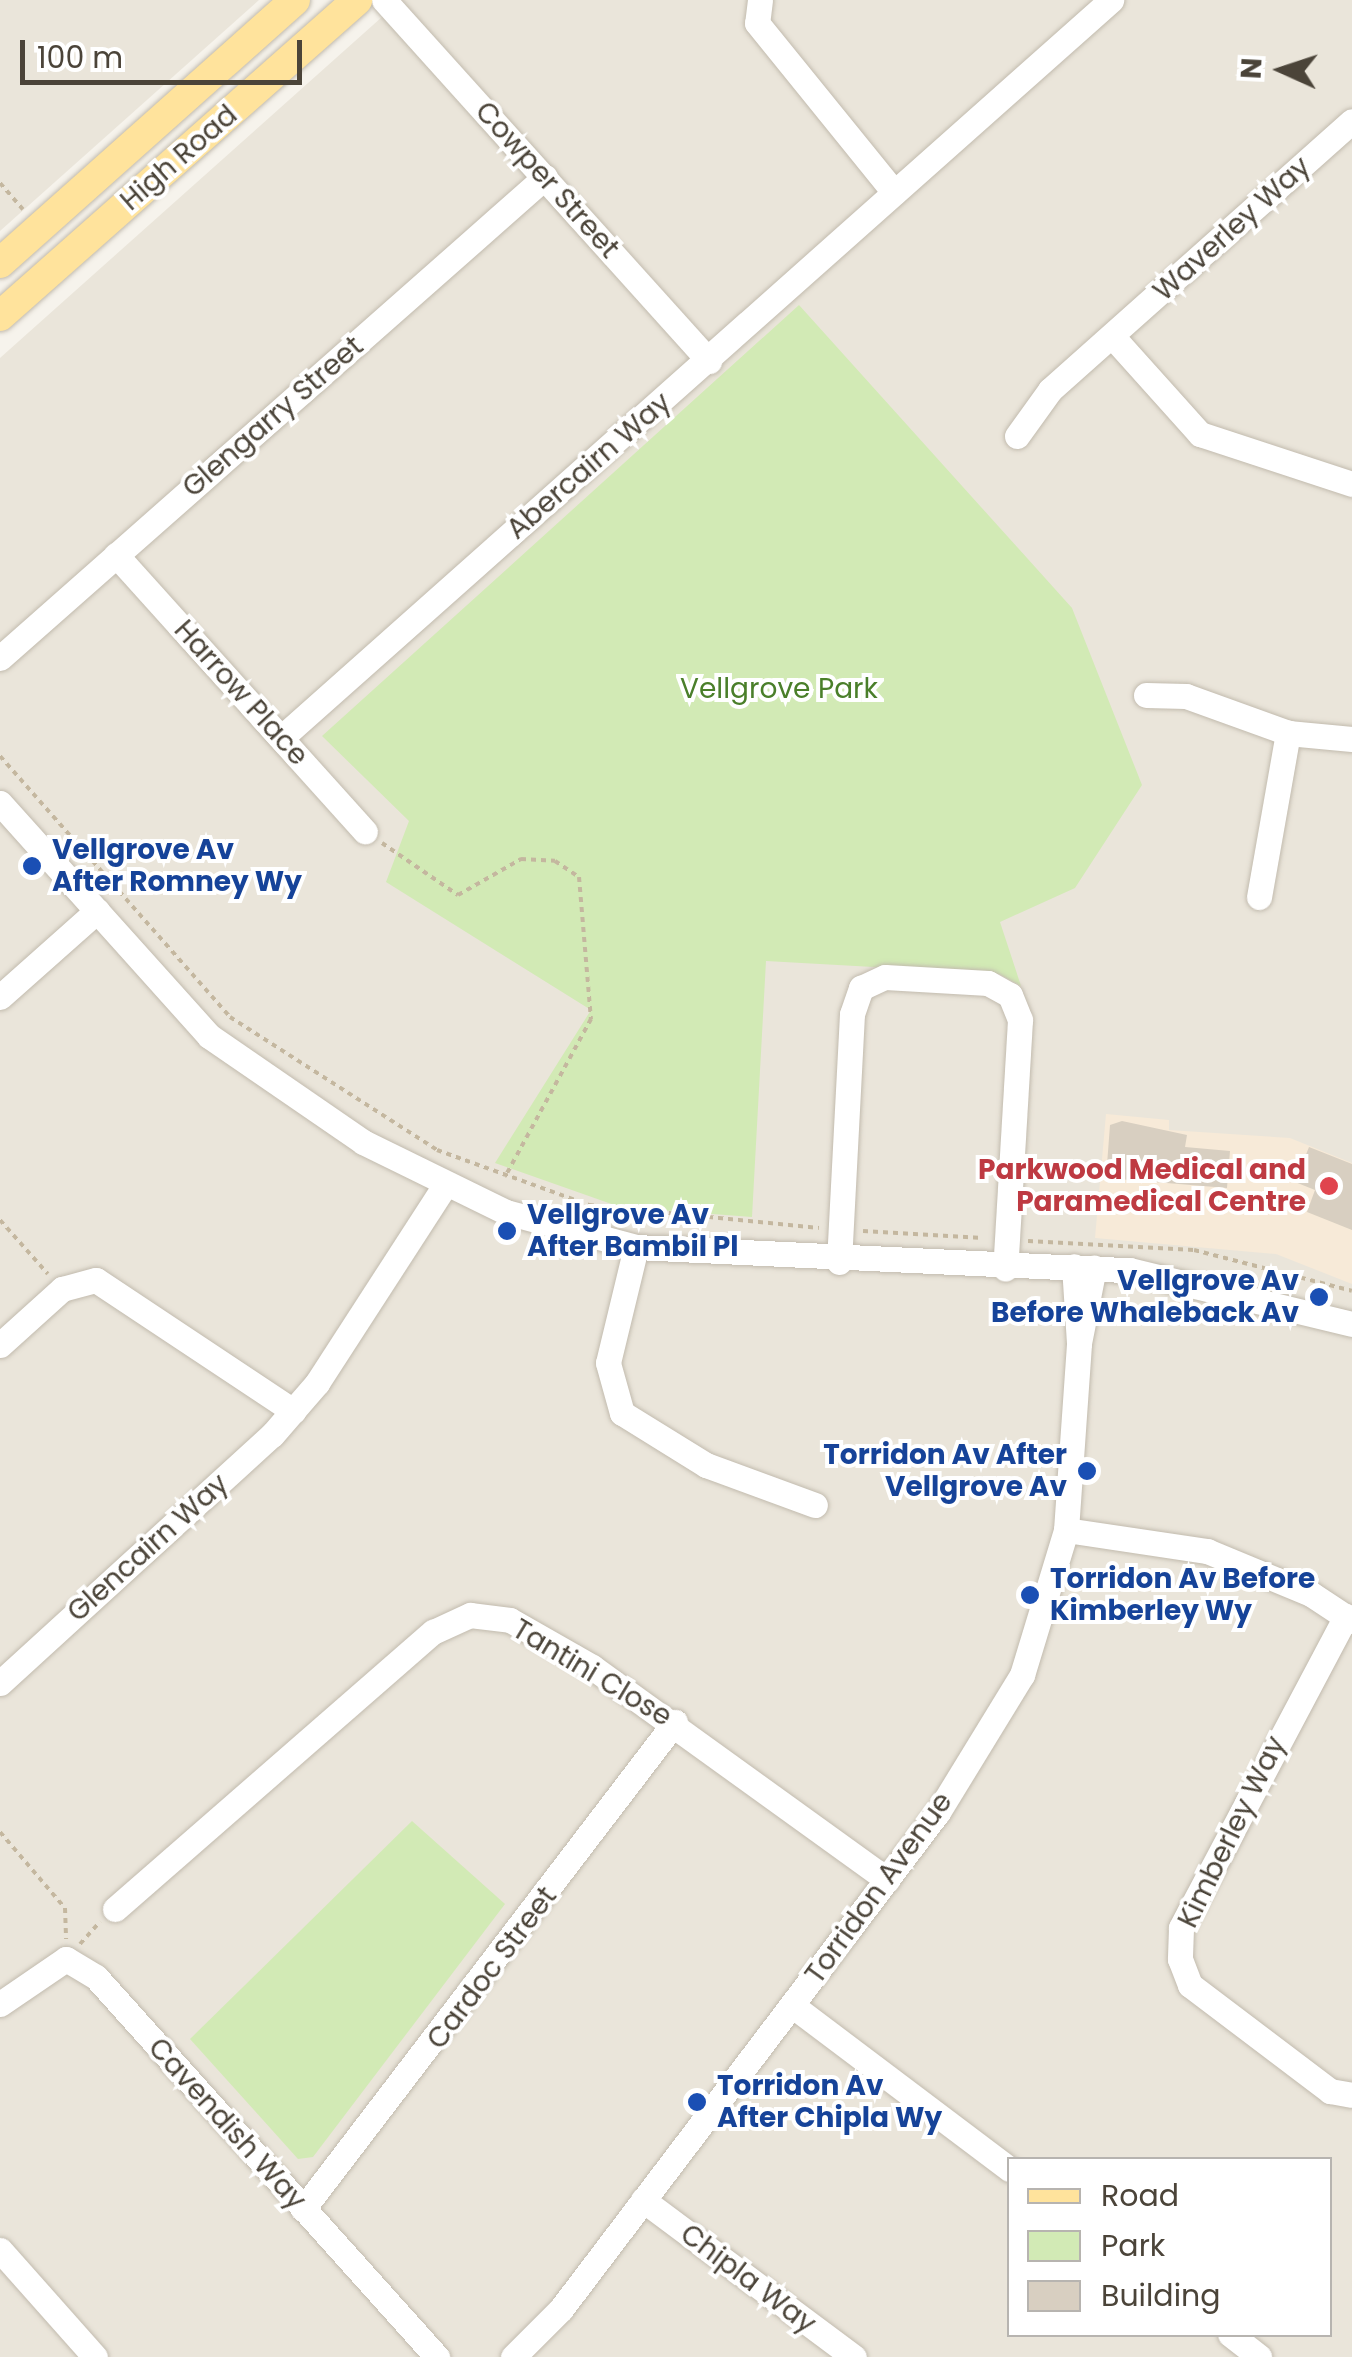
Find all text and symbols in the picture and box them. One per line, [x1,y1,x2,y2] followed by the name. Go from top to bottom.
[25,20,308,82] scale bar
[1232,20,1332,120] north arrow
[37,36,123,79] text: 100 m
[1232,57,1272,80] text: N
[468,95,626,265] street label: Cowper Street
[114,98,244,218] street label: High Road
[1147,150,1317,308] street label: Waverley Way
[176,330,370,504] street label: Glengarry Street
[500,386,678,546] street label: Abercairn Way
[167,613,315,773] street label: Harrow Place
[680,672,878,706] park label: Vellgrove Park
[52,833,302,899] place label: Vellgrove Av After Romney Wy
[21,855,43,877] marker: Vellgrove Av After Romney Wy
[978,1153,1306,1219] place label: Parkwood Medical and Paramedical Centre
[1316,1173,1342,1199] marker: Parkwood Medical and Paramedical Centre
[527,1198,739,1264] place label: Vellgrove Av After Bambil Pl
[496,1220,518,1242] marker: Vellgrove Av After Bambil Pl
[991,1264,1299,1330] place label: Vellgrove Av Before Whaleback Av
[1308,1286,1330,1308] marker: Vellgrove Av Before Whaleback Av
[823,1438,1067,1504] place label: Torridon Av After Vellgrove Av
[1076,1460,1098,1482] marker: Torridon Av After Vellgrove Av
[61,1467,235,1629] street label: Glencairn Way
[1050,1562,1315,1628] place label: Torridon Av Before Kimberley Wy
[1019,1584,1041,1606] marker: Torridon Av Before Kimberley Wy
[506,1612,678,1734] street label: Tantini Close
[1171,1731,1293,1933] street label: Kimberley Way
[798,1786,960,1990] street label: Torridon Avenue
[420,1880,564,2056] street label: Cardoc Street
[141,2031,313,2217] street label: Cavendish Way
[717,2069,942,2135] place label: Torridon Av After Chipla Wy
[686,2091,708,2113] marker: Torridon Av After Chipla Wy
[1007,2157,1332,2337] legend
[1101,2174,1179,2217] text: Road
[674,2217,822,2341] street label: Chipla Way
[1101,2224,1165,2267] text: Park
[1101,2274,1221,2317] text: Building

